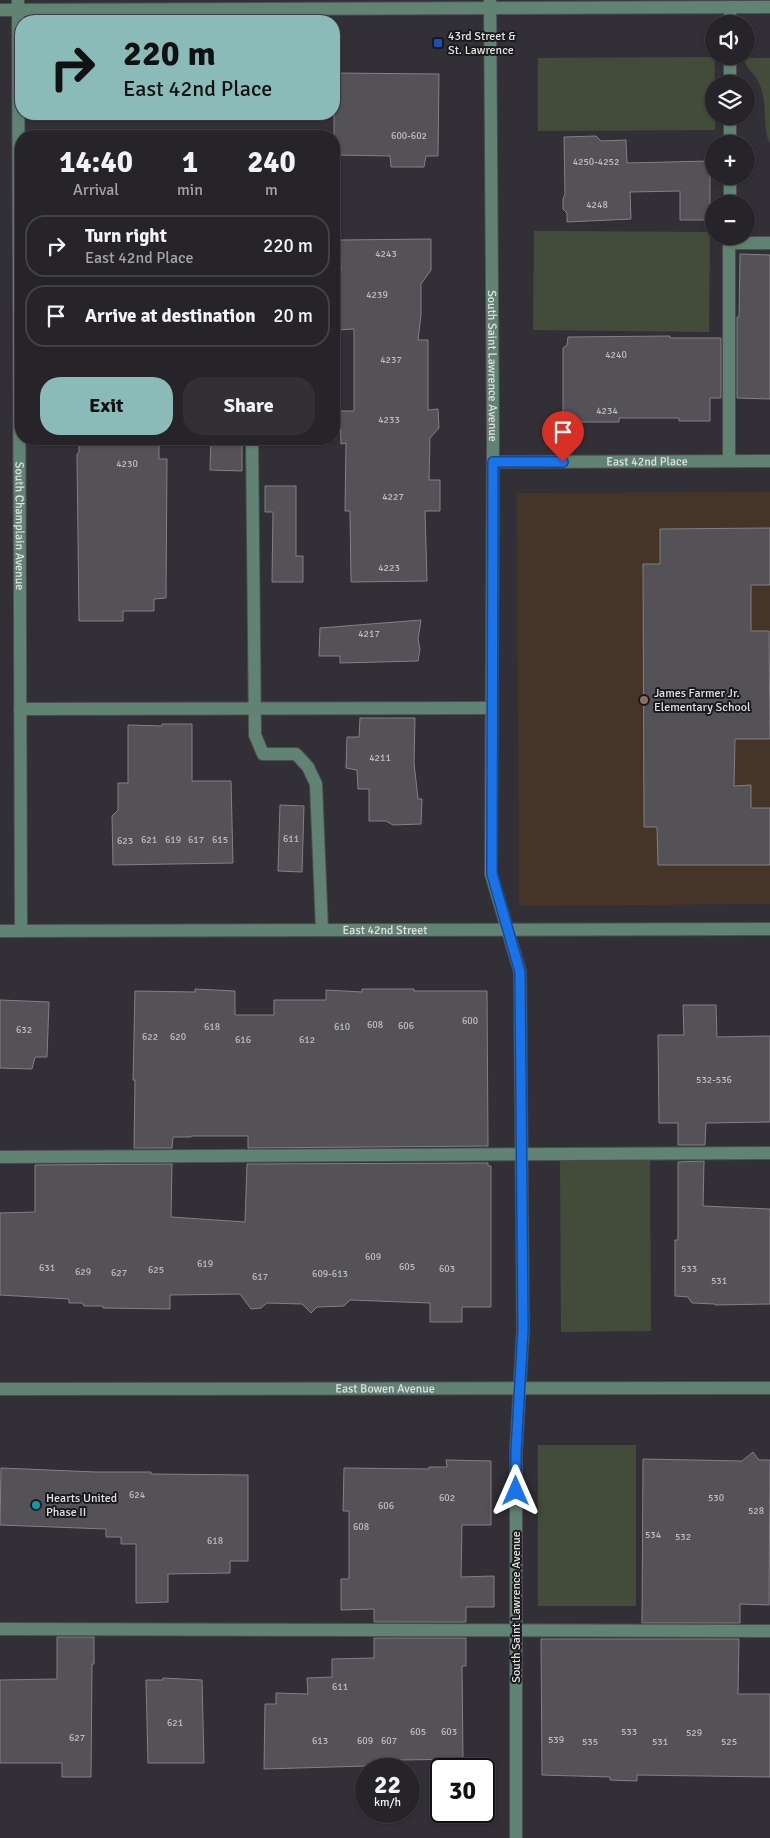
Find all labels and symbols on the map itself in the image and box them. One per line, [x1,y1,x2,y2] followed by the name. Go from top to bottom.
[448,29,516,58] place label: 43rd Street & St. Lawrence
[432,37,444,49] marker: 43rd Street & St. Lawrence
[391,130,427,142] house number: 600-602
[573,156,619,168] house number: 4250-4252
[586,199,608,211] house number: 4248
[375,248,397,260] house number: 4243
[366,289,388,301] house number: 4239
[484,290,500,442] street label: South Saint Lawrence Avenue
[605,349,627,361] house number: 4240
[380,354,402,366] house number: 4237
[596,405,618,417] house number: 4234
[542,411,584,462] pin
[378,414,400,426] house number: 4233
[606,454,688,470] street label: East 42nd Place
[116,458,138,470] house number: 4230
[11,462,27,590] street label: South Champlain Avenue
[382,491,404,503] house number: 4227
[378,562,400,574] house number: 4223
[358,628,380,640] house number: 4217
[654,686,751,715] place label: James Farmer Jr. Elementary School
[638,694,650,706] marker: James Farmer Jr. Elementary School
[369,752,391,764] house number: 4211
[283,833,299,845] house number: 611
[141,834,157,846] house number: 621
[165,834,181,846] house number: 619
[188,834,204,846] house number: 617
[212,834,228,846] house number: 615
[117,835,133,847] house number: 623
[343,923,427,938] street label: East 42nd Street
[462,1015,478,1027] house number: 600
[367,1019,383,1031] house number: 608
[398,1020,414,1032] house number: 606
[204,1021,220,1033] house number: 618
[334,1021,350,1033] house number: 610
[16,1024,32,1036] house number: 632
[142,1031,158,1043] house number: 622
[170,1031,186,1043] house number: 620
[235,1034,251,1046] house number: 616
[299,1034,315,1046] house number: 612
[696,1074,732,1086] house number: 532-536
[365,1251,381,1263] house number: 609
[197,1258,213,1270] house number: 619
[399,1261,415,1273] house number: 605
[39,1262,55,1274] house number: 631
[439,1263,455,1275] house number: 603
[681,1263,697,1275] house number: 533
[148,1264,164,1276] house number: 625
[75,1266,91,1278] house number: 629
[111,1267,127,1279] house number: 627
[312,1268,348,1280] house number: 609-613
[252,1271,268,1283] house number: 617
[711,1275,727,1287] house number: 531
[335,1381,435,1397] street label: East Bowen Avenue
[489,1464,541,1516] position arrow
[129,1489,146,1501] house number: 624
[46,1491,117,1520] place label: Hearts United Phase II
[439,1492,455,1504] house number: 602
[708,1492,724,1504] house number: 530
[30,1499,42,1511] marker: Hearts United Phase II
[378,1500,394,1512] house number: 606
[748,1505,764,1517] house number: 528
[353,1521,369,1533] house number: 608
[645,1529,662,1541] house number: 534
[509,1531,524,1683] street label: South Saint Lawrence Avenue
[675,1531,691,1543] house number: 532
[207,1535,223,1547] house number: 618
[332,1681,348,1693] house number: 611
[167,1717,183,1729] house number: 621
[410,1726,426,1738] house number: 605
[441,1726,457,1738] house number: 603
[621,1726,637,1738] house number: 533
[686,1727,702,1739] house number: 529
[69,1732,85,1744] house number: 627
[548,1734,564,1746] house number: 539
[312,1735,328,1747] house number: 613
[357,1735,373,1747] house number: 609
[381,1735,397,1747] house number: 607
[582,1736,598,1748] house number: 535
[652,1736,668,1748] house number: 531
[721,1736,737,1748] house number: 525
[430,1758,495,1823] speed limit sign: 30

